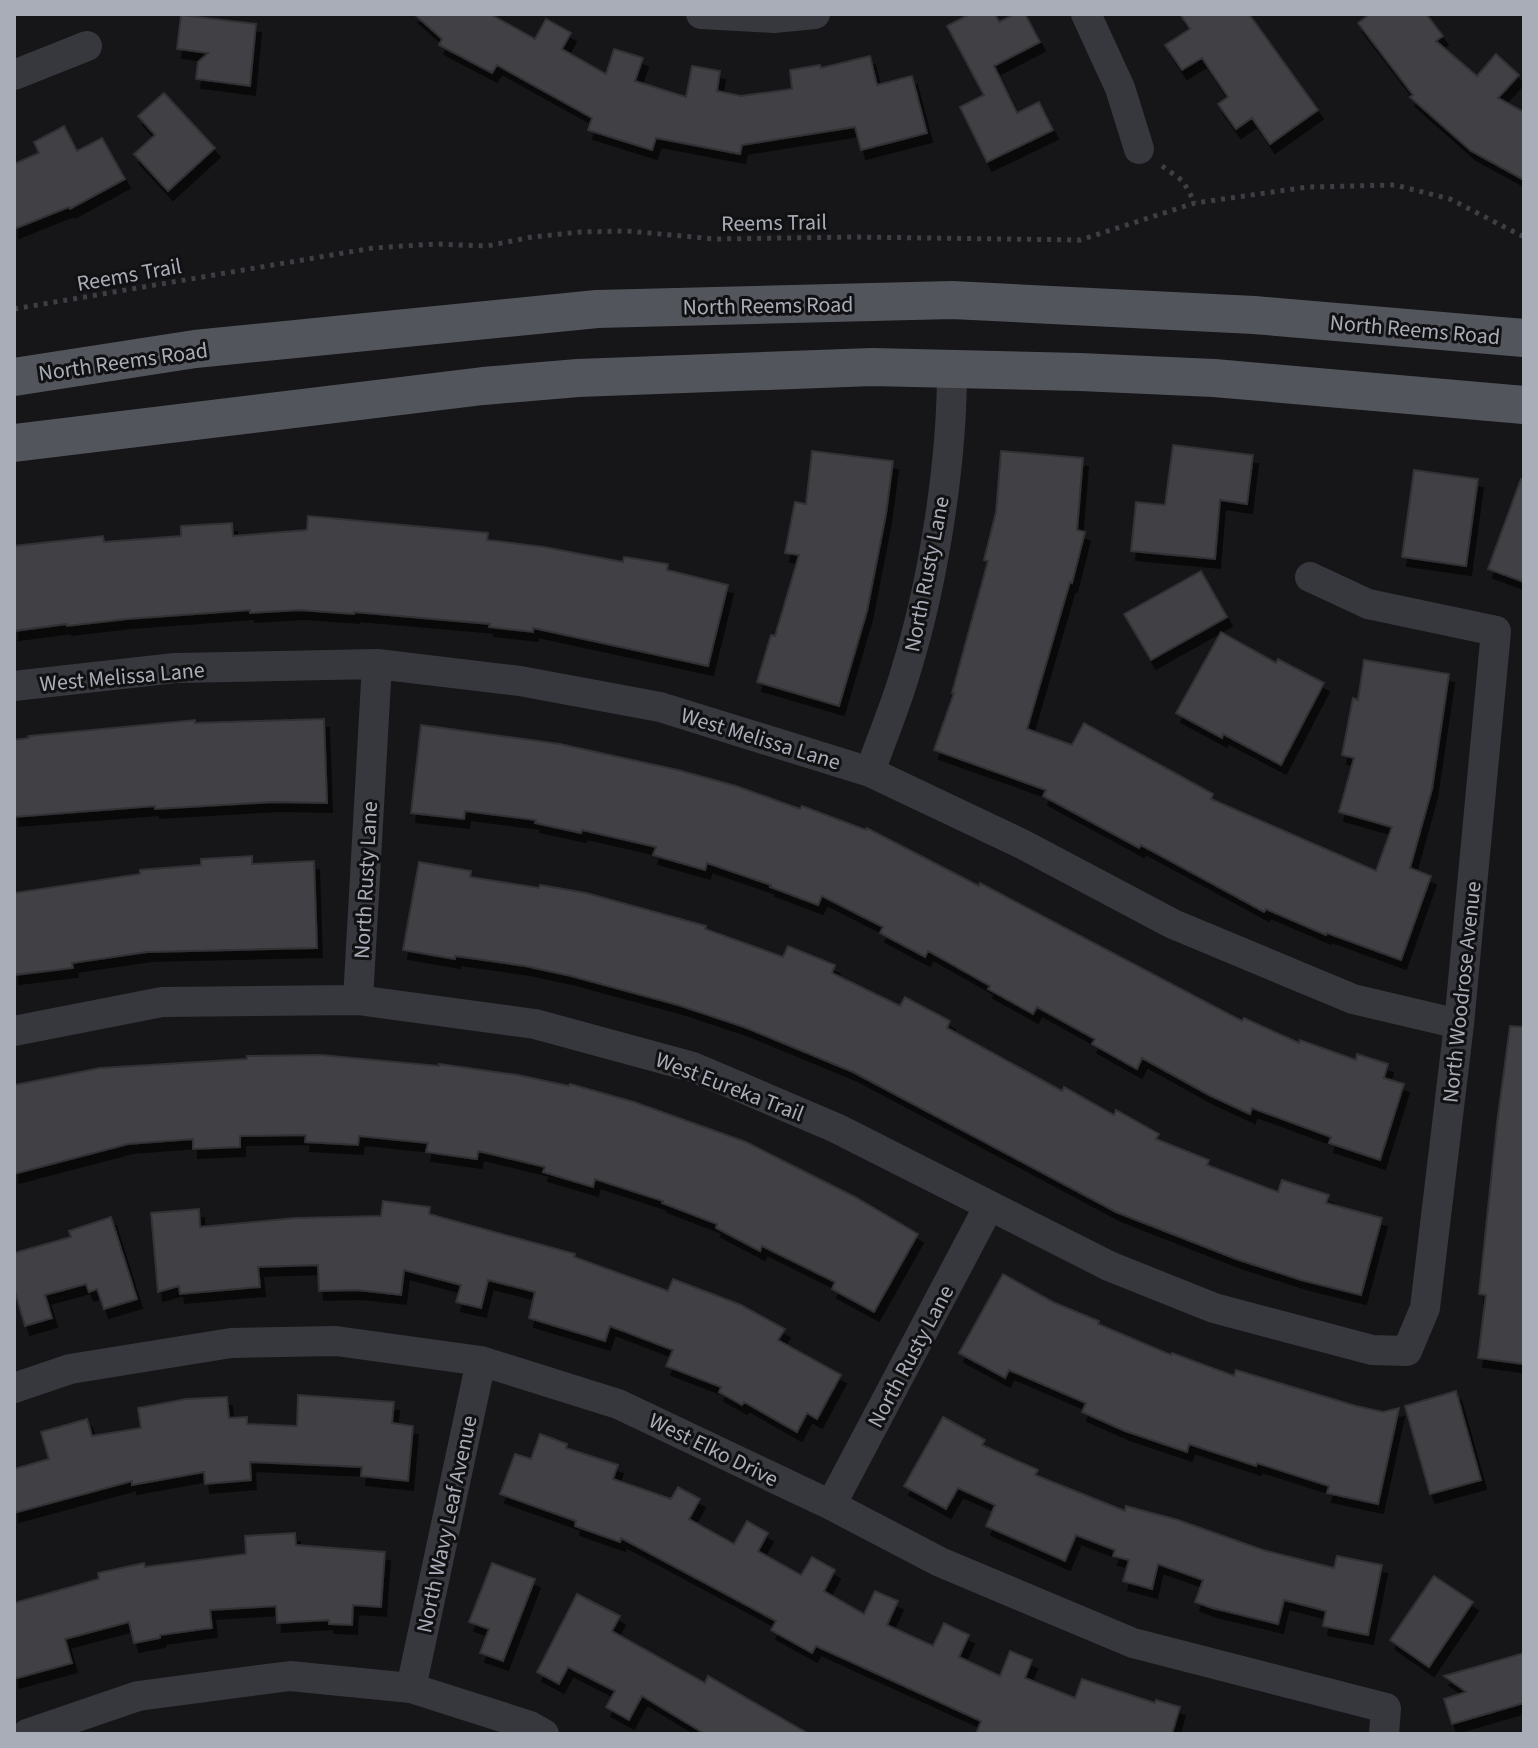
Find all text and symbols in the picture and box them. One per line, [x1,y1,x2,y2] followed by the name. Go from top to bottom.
[721,206,827,240] street label: Reems Trail
[74,250,184,300] street label: Reems Trail
[682,289,854,323] street label: North Reems Road
[1328,307,1501,353] street label: North Reems Road
[36,334,210,390] street label: North Reems Road
[896,494,958,655] street label: North Rusty Lane
[38,654,206,700] street label: West Melissa Lane
[677,699,845,778] street label: West Melissa Lane
[346,800,386,960] street label: North Rusty Lane
[1434,880,1490,1104] street label: North Woodrose Avenue
[651,1044,809,1130] street label: West Eureka Trail
[860,1279,962,1434] street label: North Rusty Lane
[643,1405,784,1495] street label: West Elko Drive
[408,1413,486,1636] street label: North Wavy Leaf Avenue

